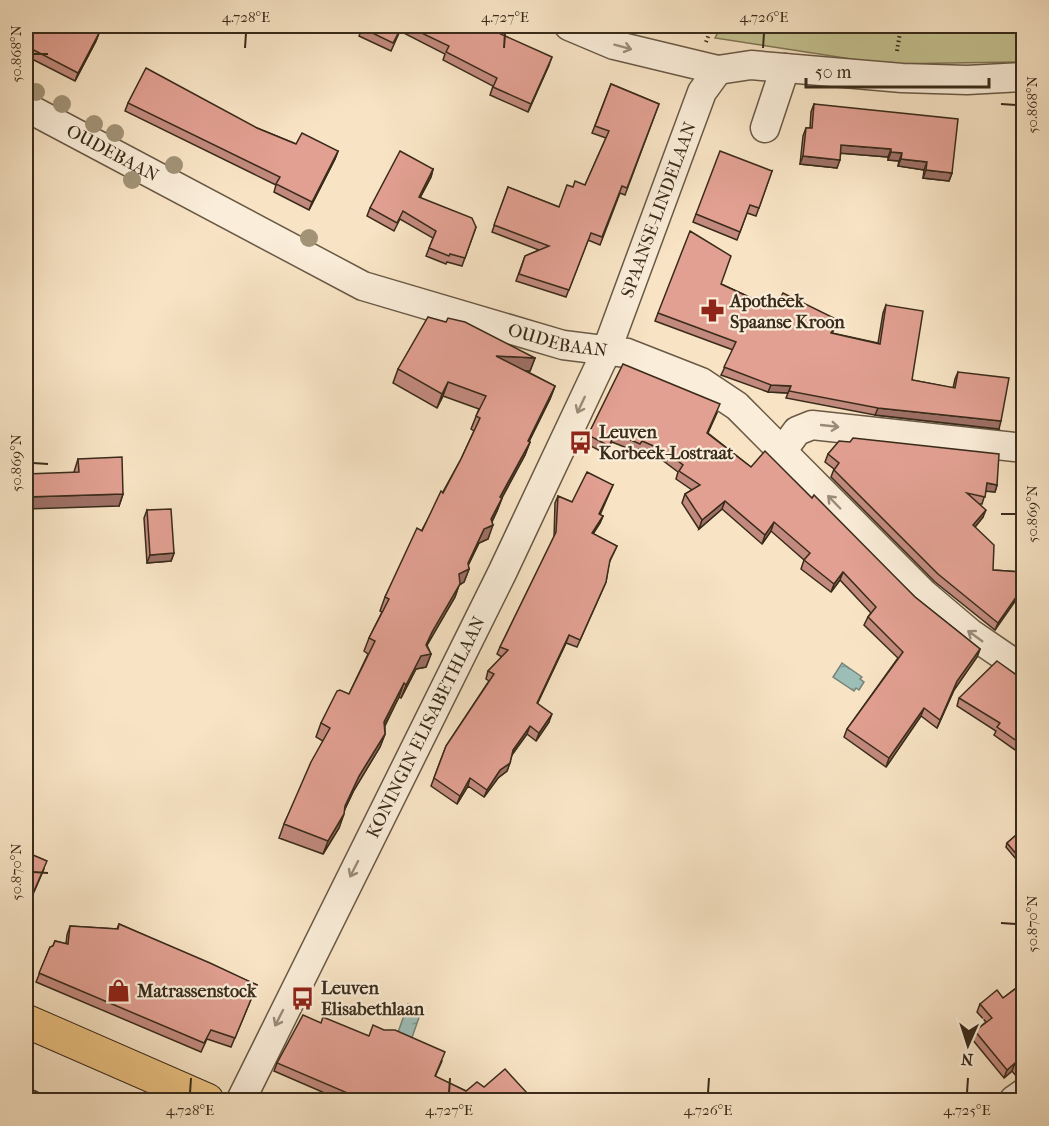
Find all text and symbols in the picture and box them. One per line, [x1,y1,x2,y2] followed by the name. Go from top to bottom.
[222,8,270,26] text: 4.728°E
[481,8,529,26] text: 4.727°E
[740,8,788,26] text: 4.726°E
[7,25,25,83] text: 50.868°N
[613,42,632,54] one-way arrow
[806,51,989,89] scale bar
[815,62,852,83] text: 50 m
[1023,76,1041,134] text: 50.868°N
[617,119,701,301] street label: SPAANSE-LINDELAAN
[63,120,162,187] street label: OUDEBAAN
[729,291,845,333] place label: Apotheek Spaanse Kroon
[699,298,725,324] pharmacy icon: Apotheek Spaanse Kroon
[505,319,609,361] street label: OUDEBAAN
[575,395,587,413] one-way arrow
[820,421,840,432] one-way arrow
[599,422,734,464] place label: Leuven Korbeek-Lostraat
[568,429,594,455] bus stop icon: Leuven Korbeek-Lostraat
[7,433,25,492] text: 50.869°N
[1023,484,1041,543] text: 50.869°N
[827,495,842,510] one-way arrow
[362,613,490,842] street label: KONINGIN ELISABETHLAAN
[968,630,984,643] one-way arrow
[7,843,25,901] text: 50.870°N
[348,859,359,877] one-way arrow
[1023,895,1041,953] text: 50.870°N
[106,978,132,1004] shop icon: Matrassenstock
[321,978,425,1020] place label: Leuven Elisabethlaan
[136,981,257,1002] place label: Matrassenstock
[290,985,316,1011] bus stop icon: Leuven Elisabethlaan
[273,1008,285,1026] one-way arrow
[938,1015,998,1075] north arrow
[960,1050,974,1069] text: N
[166,1101,214,1119] text: 4.728°E
[425,1101,473,1119] text: 4.727°E
[684,1101,732,1119] text: 4.726°E
[943,1101,991,1119] text: 4.725°E

